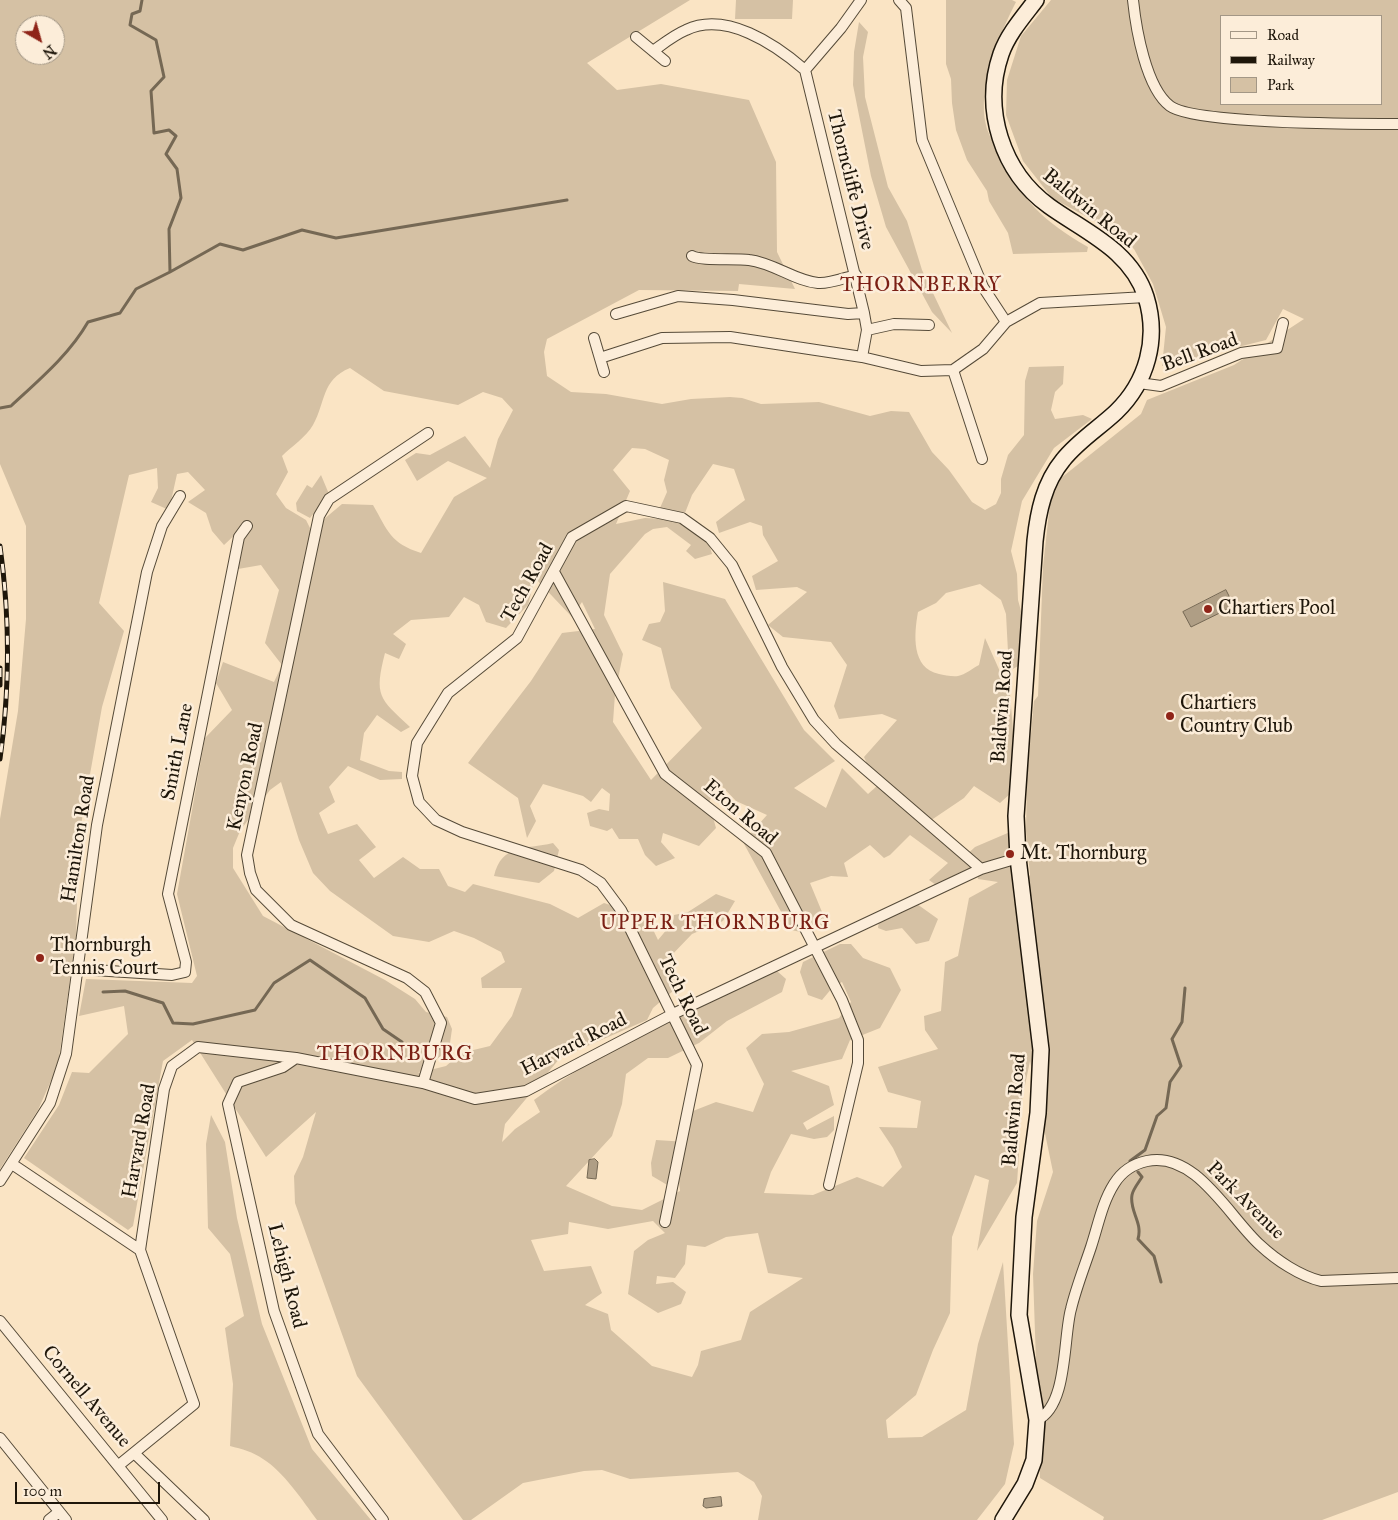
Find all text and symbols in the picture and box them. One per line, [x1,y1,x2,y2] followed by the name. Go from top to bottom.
[15,15,65,65] north arrow
[1220,15,1383,105] legend
[1267,26,1299,44] text: Road
[39,41,59,62] text: N
[1267,51,1315,69] text: Railway
[1267,76,1294,94] text: Park
[821,108,879,252] street label: Thorncliffe Drive
[1037,164,1141,254] street label: Baldwin Road
[839,273,1003,299] district label: THORNBERRY
[1159,328,1241,378] street label: Bell Road
[496,539,560,627] street label: Tech Road
[1218,597,1335,621] place label: Chartiers Pool
[1202,603,1214,615] marker: Chartiers Pool
[987,650,1019,764] street label: Baldwin Road
[1180,692,1293,739] place label: Chartiers Country Club
[157,701,199,803] street label: Smith Lane
[1164,710,1176,722] marker: Chartiers Country Club
[223,721,269,833] street label: Kenyon Road
[57,774,101,904] street label: Hamilton Road
[698,775,782,851] street label: Eton Road
[1020,842,1146,866] place label: Mt. Thornburg
[1004,848,1016,860] marker: Mt. Thornburg
[598,911,832,937] district label: UPPER THORNBURG
[50,934,158,981] place label: Thornburgh Tennis Court
[652,951,712,1039] street label: Tech Road
[34,952,46,964] marker: Thornburgh Tennis Court
[517,1008,631,1082] street label: Harvard Road
[316,1042,474,1068] district label: THORNBURG
[998,1053,1032,1167] street label: Baldwin Road
[118,1082,162,1200] street label: Harvard Road
[1201,1157,1289,1245] street label: Park Avenue
[261,1221,311,1331] street label: Lehigh Road
[36,1341,136,1453] street label: Cornell Avenue
[18,1472,162,1504] scale bar
[23,1482,62,1500] text: 100 m

